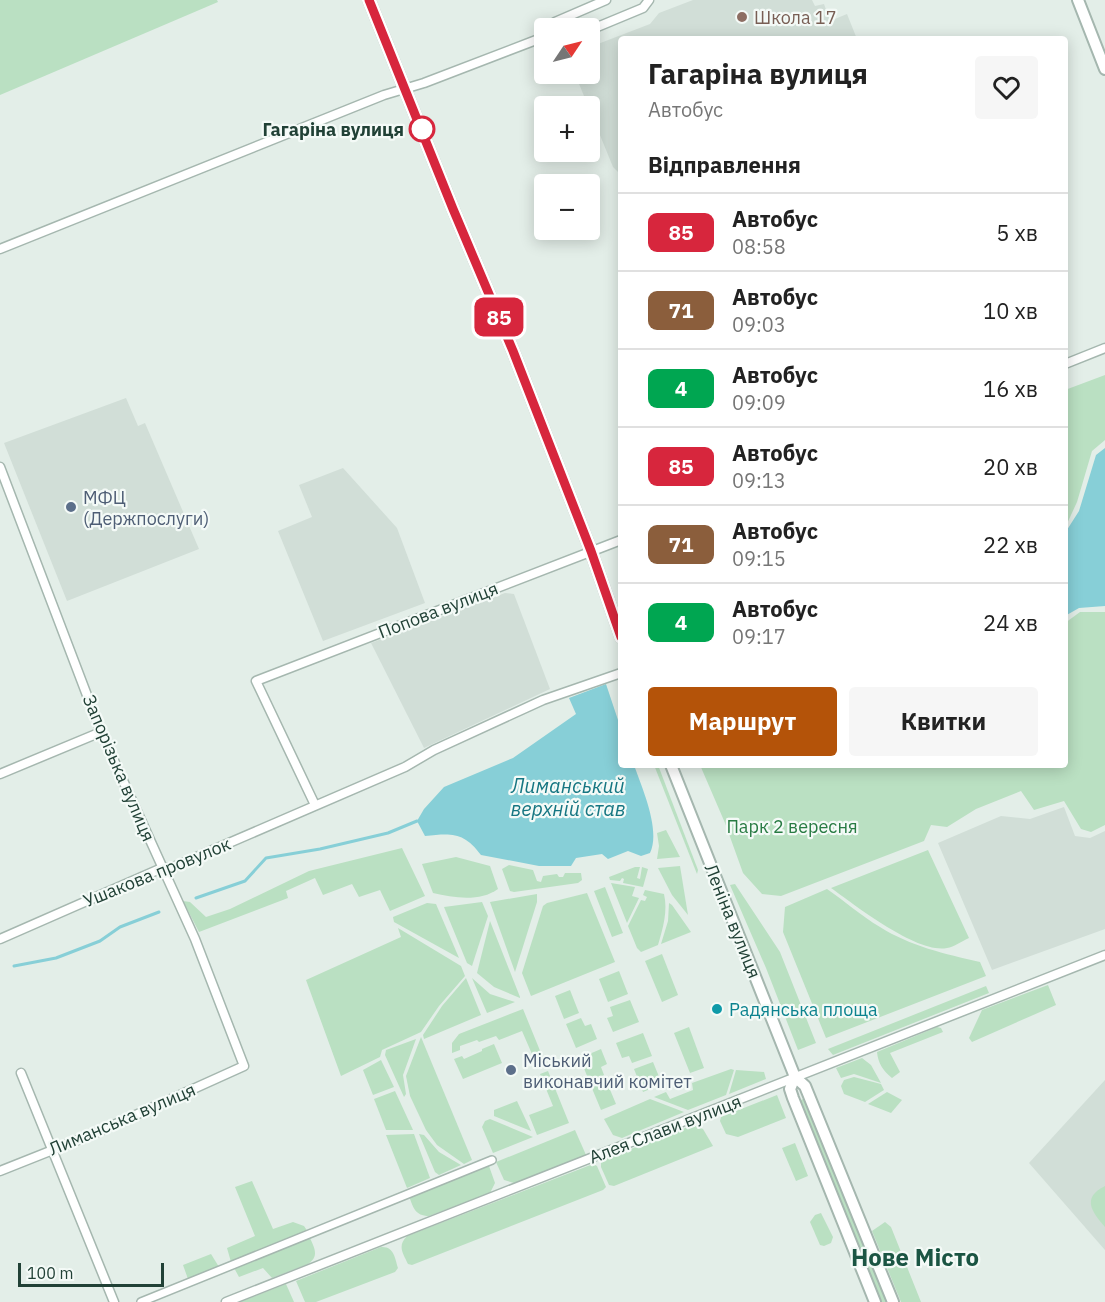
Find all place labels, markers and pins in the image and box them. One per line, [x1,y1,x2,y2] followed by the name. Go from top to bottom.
[754,6,836,29] place label: Школа 17
[735,10,749,24] marker: Школа 17
[409,116,435,142] marker: Гагаріна вулиця
[263,118,404,141] place label: Гагаріна вулиця
[83,486,209,530] place label: МФЦ (Держпослуги)
[64,500,78,514] marker: МФЦ (Держпослуги)
[729,998,878,1021] place label: Радянська площа
[710,1002,724,1016] marker: Радянська площа
[523,1049,692,1093] place label: Міський виконавчий комітет
[504,1063,518,1077] marker: Міський виконавчий комітет

